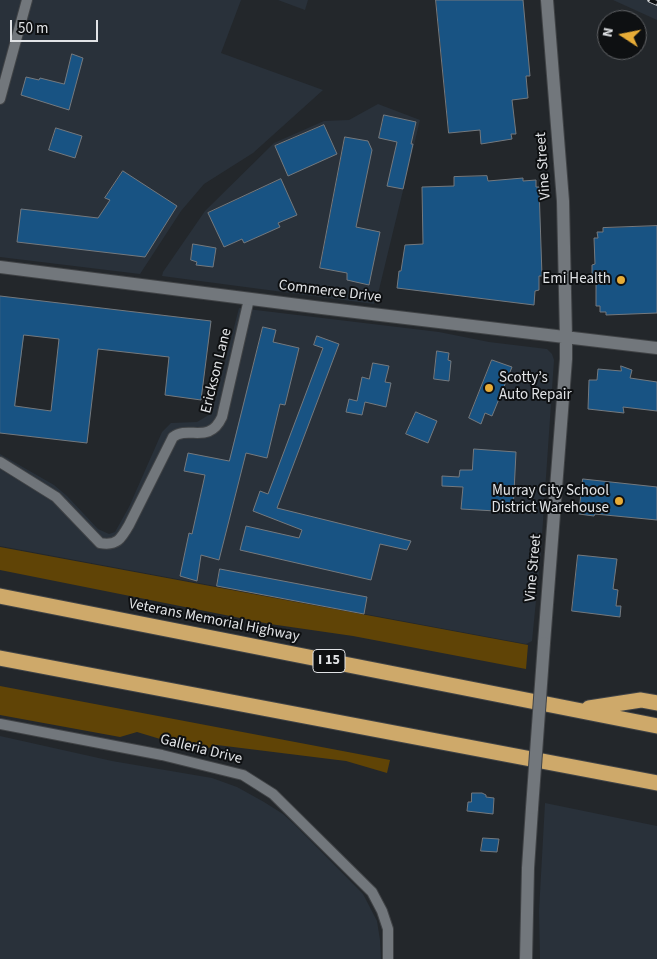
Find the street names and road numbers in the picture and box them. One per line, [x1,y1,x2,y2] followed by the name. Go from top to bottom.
[533,132,555,200] street label: Vine Street
[278,277,382,307] street label: Commerce Drive
[198,327,236,415] street label: Erickson Lane
[522,534,546,602] street label: Vine Street
[127,596,301,646] street label: Veterans Memorial Highway
[313,649,345,672] road number: I 15
[158,731,244,769] street label: Galleria Drive

